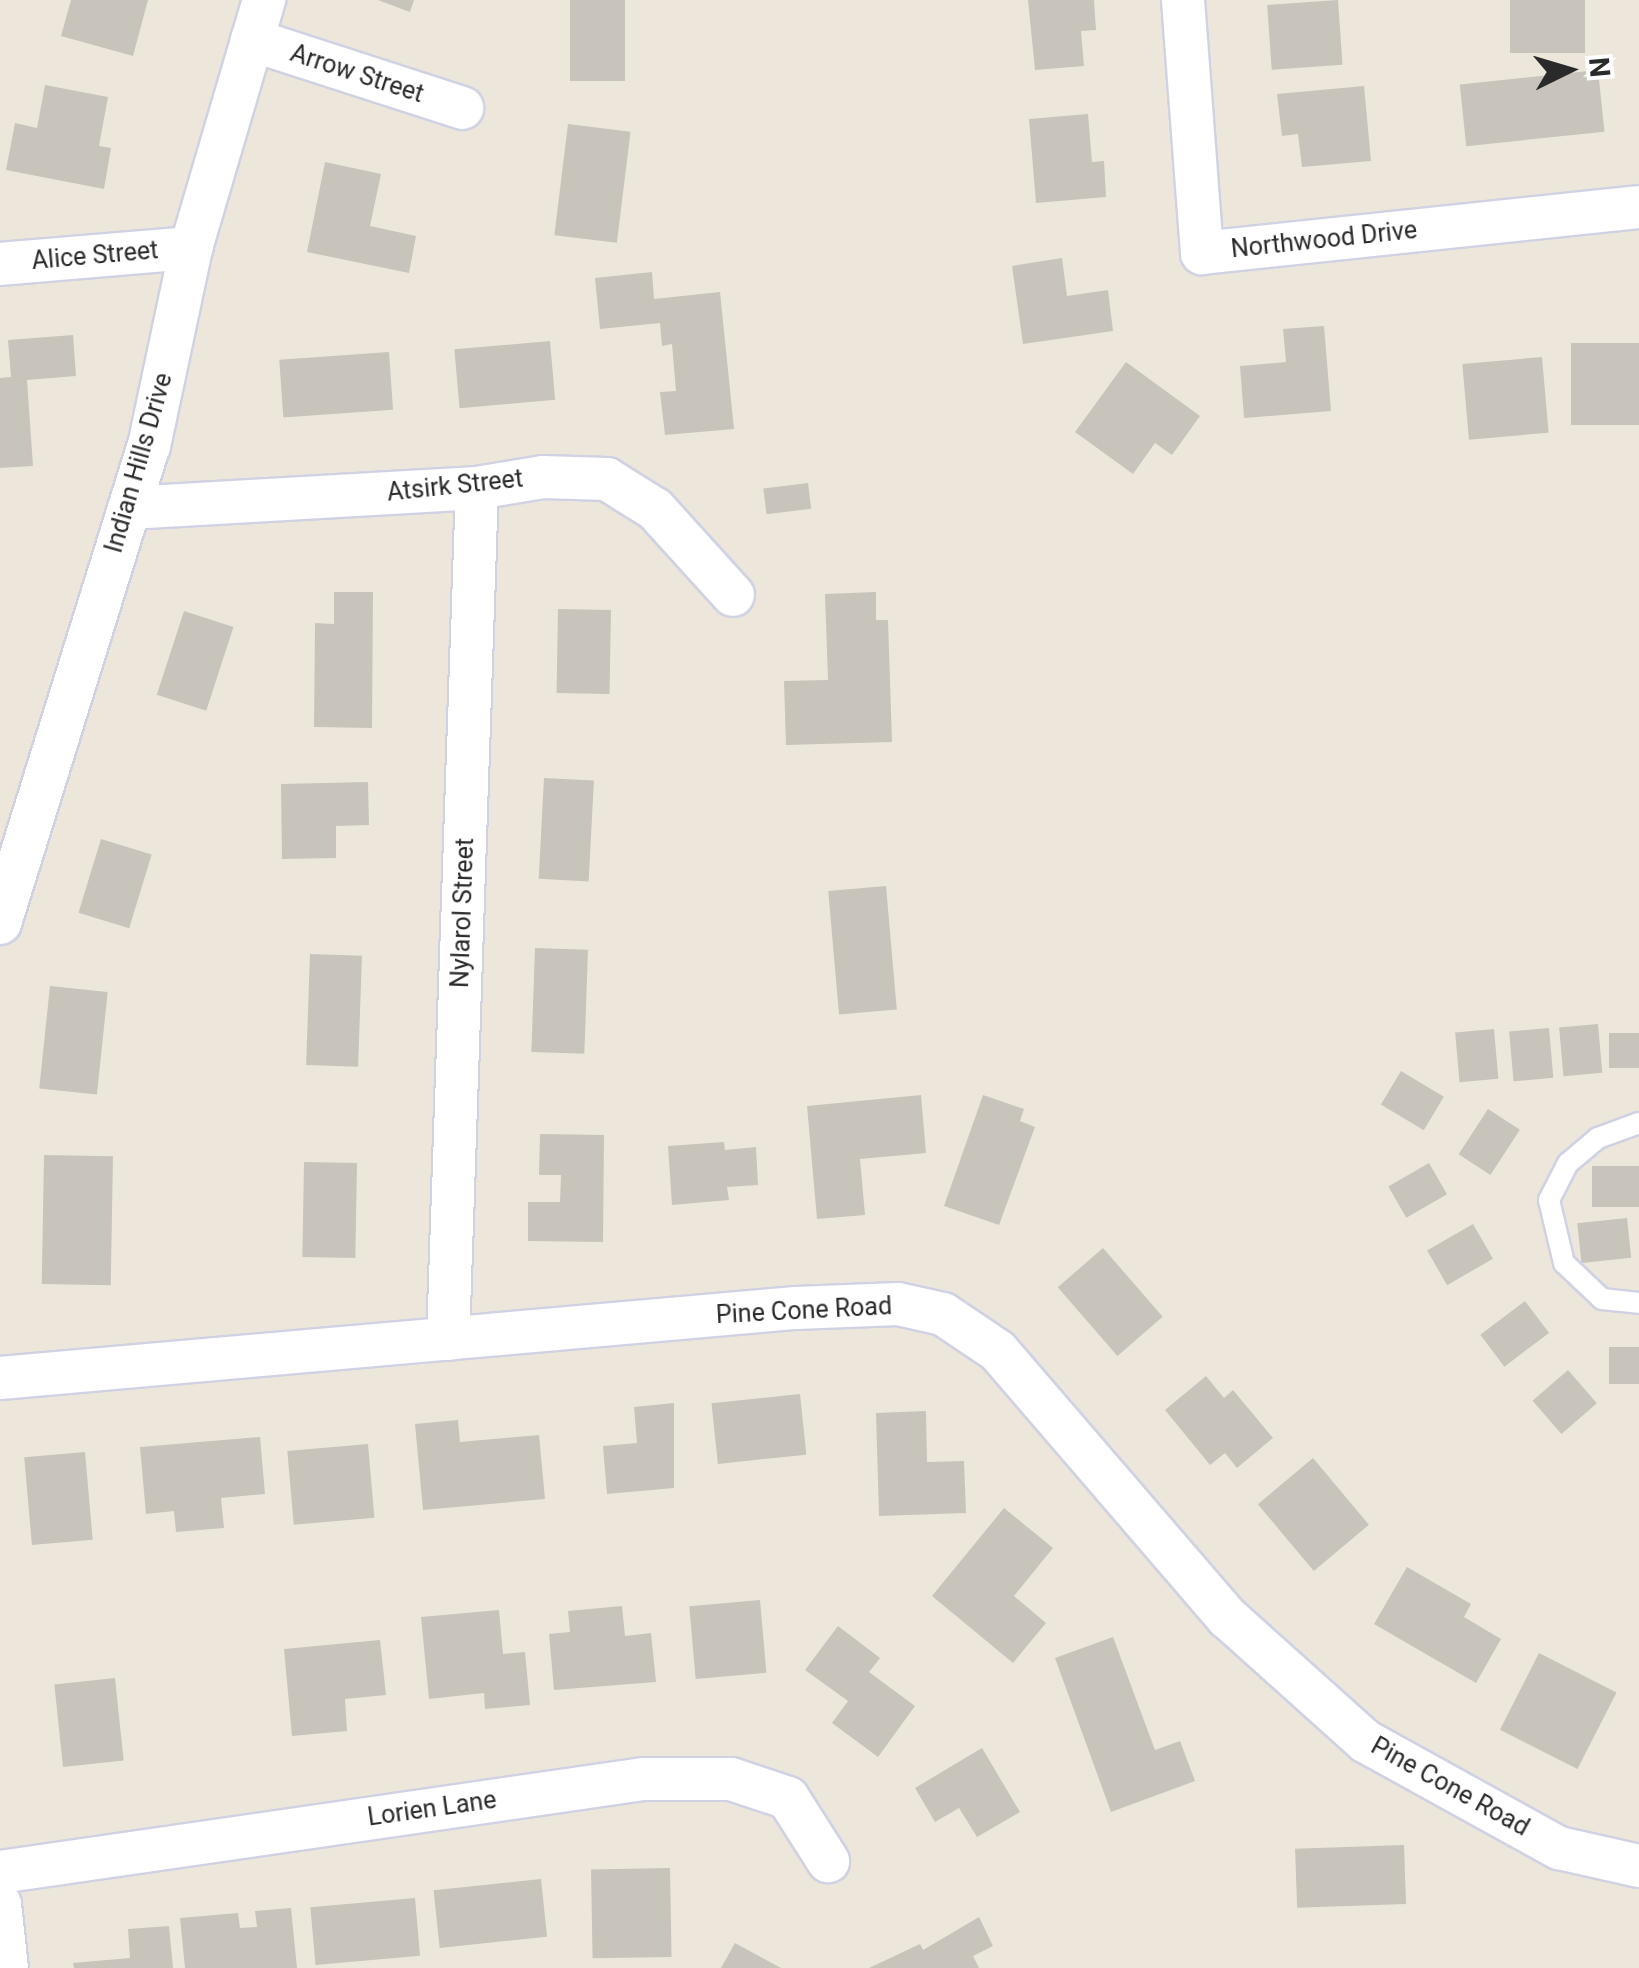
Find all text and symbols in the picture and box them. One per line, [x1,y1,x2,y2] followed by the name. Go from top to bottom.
[1519,20,1619,120] north arrow
[287,38,427,110] street label: Arrow Street
[1582,56,1617,79] text: N
[1229,215,1419,265] street label: Northwood Drive
[30,236,160,276] street label: Alice Street
[99,370,179,556] street label: Indian Hills Drive
[386,464,524,508] street label: Atsirk Street
[445,837,481,989] street label: Nylarol Street
[715,1291,893,1331] street label: Pine Cone Road
[1366,1731,1534,1843] street label: Pine Cone Road
[366,1785,498,1833] street label: Lorien Lane

